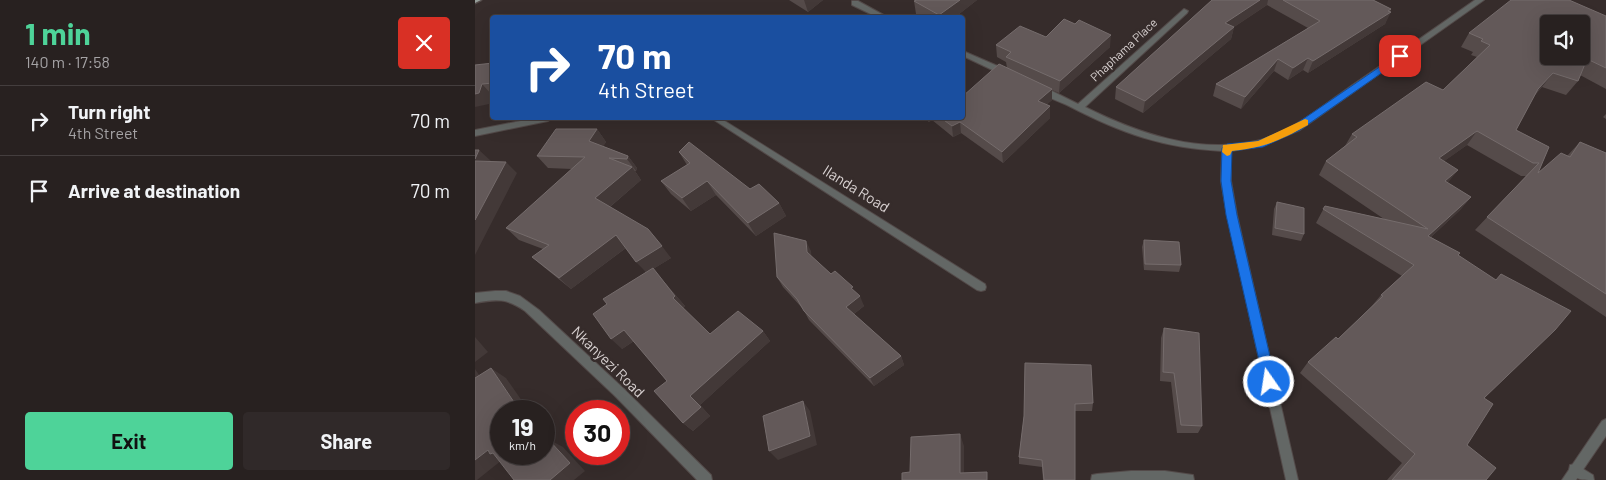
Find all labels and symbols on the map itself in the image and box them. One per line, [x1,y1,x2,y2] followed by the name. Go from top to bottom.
[1087,15,1160,84] street label: Phaphama Place
[1379,35,1421,77] pin
[820,161,893,216] street label: Ilanda Road
[568,322,649,401] street label: Nkanyezi Road
[1242,355,1294,407] position arrow
[565,400,630,465] speed limit sign: 30

